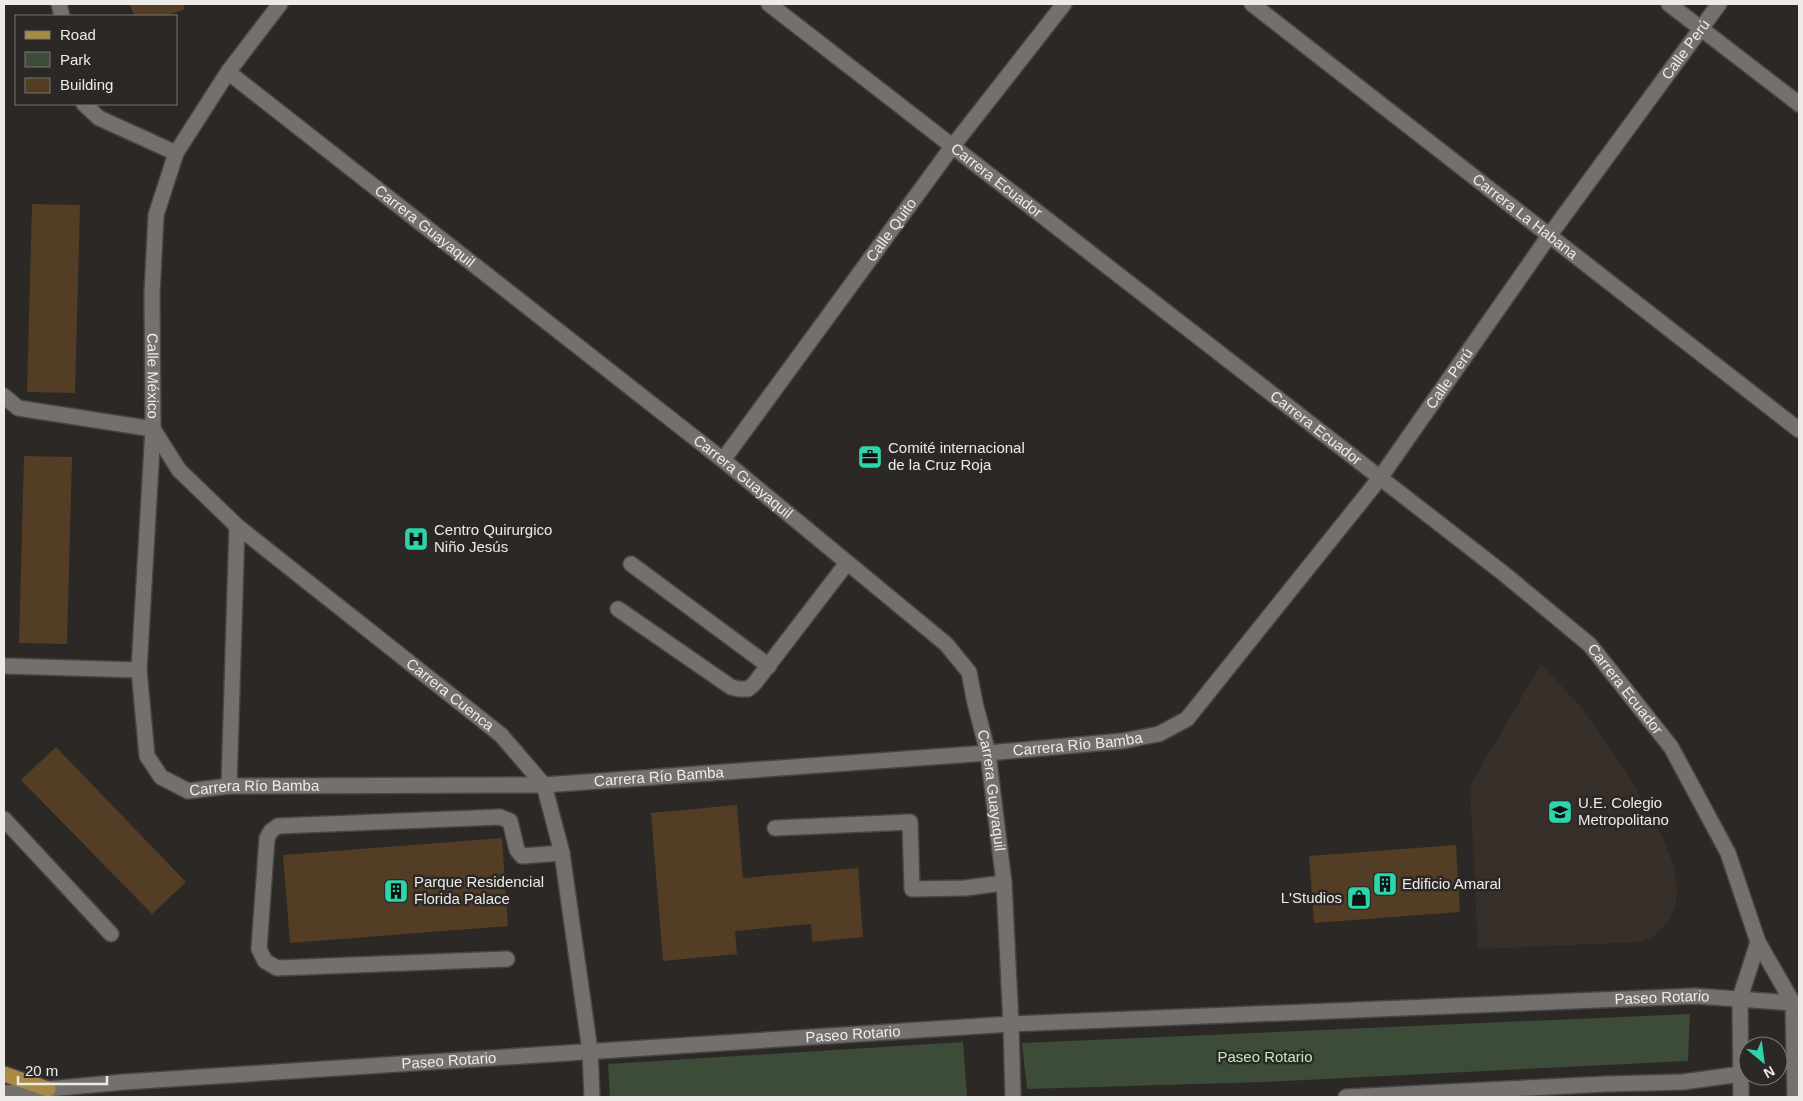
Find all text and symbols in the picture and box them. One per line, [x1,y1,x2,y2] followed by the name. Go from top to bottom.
[15,15,178,105] legend
[1658,16,1713,83] street label: Calle Perú
[60,26,96,43] text: Road
[60,51,91,68] text: Park
[60,76,113,93] text: Building
[948,139,1046,221] street label: Carrera Ecuador
[1469,170,1582,263] street label: Carrera La Habana
[372,181,479,270] street label: Carrera Guayaquil
[862,195,920,265] street label: Calle Quito
[144,333,162,419] street label: Calle México
[1422,345,1476,412] street label: Calle Perú
[1267,387,1365,468] street label: Carrera Ecuador
[690,431,796,522] street label: Carrera Guayaquil
[888,439,1025,473] place label: Comité internacional de la Cruz Roja
[857,444,883,470] office icon: Comité internacional de la Cruz Roja
[434,521,552,555] place label: Centro Quirurgico Niño Jesús
[403,526,429,552] hospital icon: Centro Quirurgico Niño Jesús
[1584,640,1667,738] street label: Carrera Ecuador
[403,654,498,735] street label: Carrera Cuenca
[974,728,1009,852] street label: Carrera Guayaquil
[1012,728,1144,759] street label: Carrera Río Bamba
[593,763,725,789] street label: Carrera Río Bamba
[188,777,320,799] street label: Carrera Río Bamba
[1578,794,1669,828] place label: U.E. Colegio Metropolitano
[1547,799,1573,825] school or university icon: U.E. Colegio Metropolitano
[1372,871,1398,897] building icon: Edificio Amaral
[414,873,544,907] place label: Parque Residencial Florida Palace
[1402,875,1501,892] place label: Edificio Amaral
[383,878,409,904] building icon: Parque Residencial Florida Palace
[1346,885,1372,911] shop icon: L'Studios
[1281,889,1342,906] place label: L'Studios
[1614,987,1710,1007] street label: Paseo Rotario
[805,1022,901,1045] street label: Paseo Rotario
[1738,1036,1788,1086] north arrow
[1217,1048,1313,1065] park label: Paseo Rotario
[401,1049,497,1072] street label: Paseo Rotario
[18,1054,106,1086] scale bar
[25,1062,58,1079] text: 20 m
[1761,1063,1778,1082] text: N

